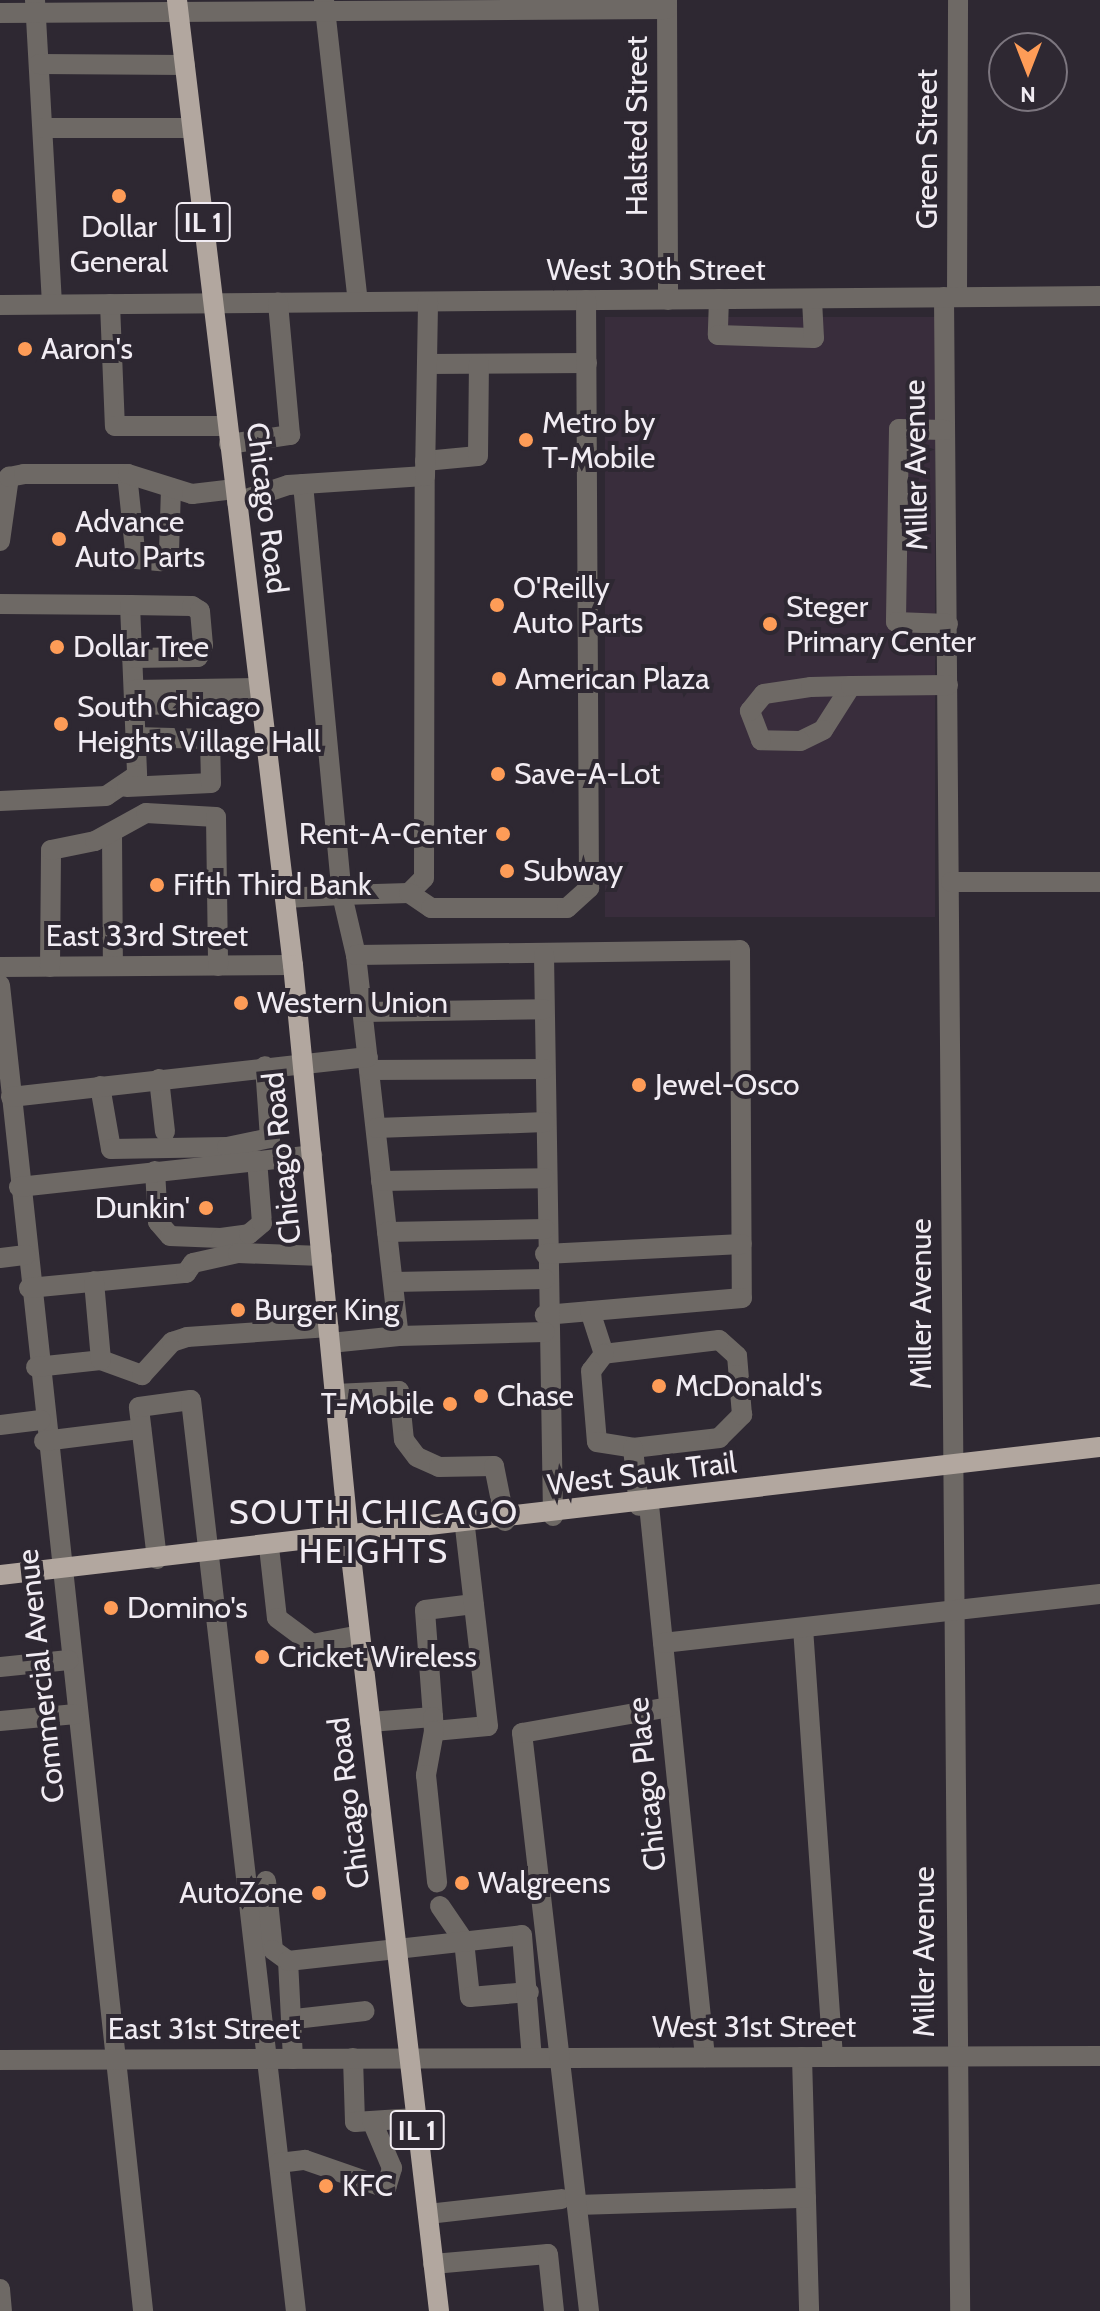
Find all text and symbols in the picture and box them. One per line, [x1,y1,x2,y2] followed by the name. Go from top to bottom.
[988,32,1068,112] north arrow
[619,36,655,216] street label: Halsted Street
[909,69,945,229] street label: Green Street
[1020,81,1036,108] text: N
[110,187,128,205] marker: Dollar General
[175,198,231,246] road number: IL 1
[70,209,168,280] place label: Dollar General
[546,252,766,288] street label: West 30th Street
[41,331,133,367] place label: Aaron's
[16,340,34,358] marker: Aaron's
[897,379,935,551] street label: Miller Avenue
[542,405,655,476] place label: Metro by T-Mobile
[239,420,295,596] street label: Chicago Road
[517,431,535,449] marker: Metro by T-Mobile
[75,504,205,574] place label: Advance Auto Parts
[50,530,68,548] marker: Advance Auto Parts
[513,570,643,640] place label: O'Reilly Auto Parts
[786,589,976,660] place label: Steger Primary Center
[488,596,506,614] marker: O'Reilly Auto Parts
[761,615,779,633] marker: Steger Primary Center
[73,629,209,665] place label: Dollar Tree
[48,638,66,656] marker: Dollar Tree
[515,661,710,697] place label: American Plaza
[490,670,508,688] marker: American Plaza
[77,689,321,760] place label: South Chicago Heights Village Hall
[52,715,70,733] marker: South Chicago Heights Village Hall
[514,756,660,792] place label: Save-A-Lot
[489,765,507,783] marker: Save-A-Lot
[299,816,487,852] place label: Rent-A-Center
[494,825,512,843] marker: Rent-A-Center
[523,853,623,889] place label: Subway
[498,862,516,880] marker: Subway
[173,867,371,903] place label: Fifth Third Bank
[148,876,166,894] marker: Fifth Third Bank
[46,918,248,954] street label: East 33rd Street
[257,985,448,1021] place label: Western Union
[232,994,250,1012] marker: Western Union
[655,1067,800,1103] place label: Jewel-Osco
[255,1070,309,1246] street label: Chicago Road
[630,1076,648,1094] marker: Jewel-Osco
[95,1190,190,1226] place label: Dunkin'
[197,1199,215,1217] marker: Dunkin'
[903,1218,939,1390] street label: Miller Avenue
[254,1292,399,1328] place label: Burger King
[229,1301,247,1319] marker: Burger King
[675,1368,822,1404] place label: McDonald's
[650,1377,668,1395] marker: McDonald's
[497,1378,574,1414] place label: Chase
[321,1386,434,1422] place label: T-Mobile
[472,1387,490,1405] marker: Chase
[441,1395,459,1413] marker: T-Mobile
[545,1445,739,1503] street label: West Sauk Trail
[229,1492,519,1572] district label: SOUTH CHICAGO HEIGHTS
[10,1547,72,1805] street label: Commercial Avenue
[127,1590,248,1626] place label: Domino's
[102,1599,120,1617] marker: Domino's
[278,1639,477,1675] place label: Cricket Wireless
[253,1648,271,1666] marker: Cricket Wireless
[620,1695,674,1873] street label: Chicago Place
[321,1715,377,1891] street label: Chicago Road
[478,1865,611,1901] place label: Walgreens
[906,1866,942,2038] street label: Miller Avenue
[453,1874,471,1892] marker: Walgreens
[179,1875,303,1911] place label: AutoZone
[310,1884,328,1902] marker: AutoZone
[652,2009,856,2045] street label: West 31st Street
[108,2011,300,2047] street label: East 31st Street
[389,2106,445,2154] road number: IL 1
[342,2168,393,2204] place label: KFC
[317,2177,335,2195] marker: KFC

